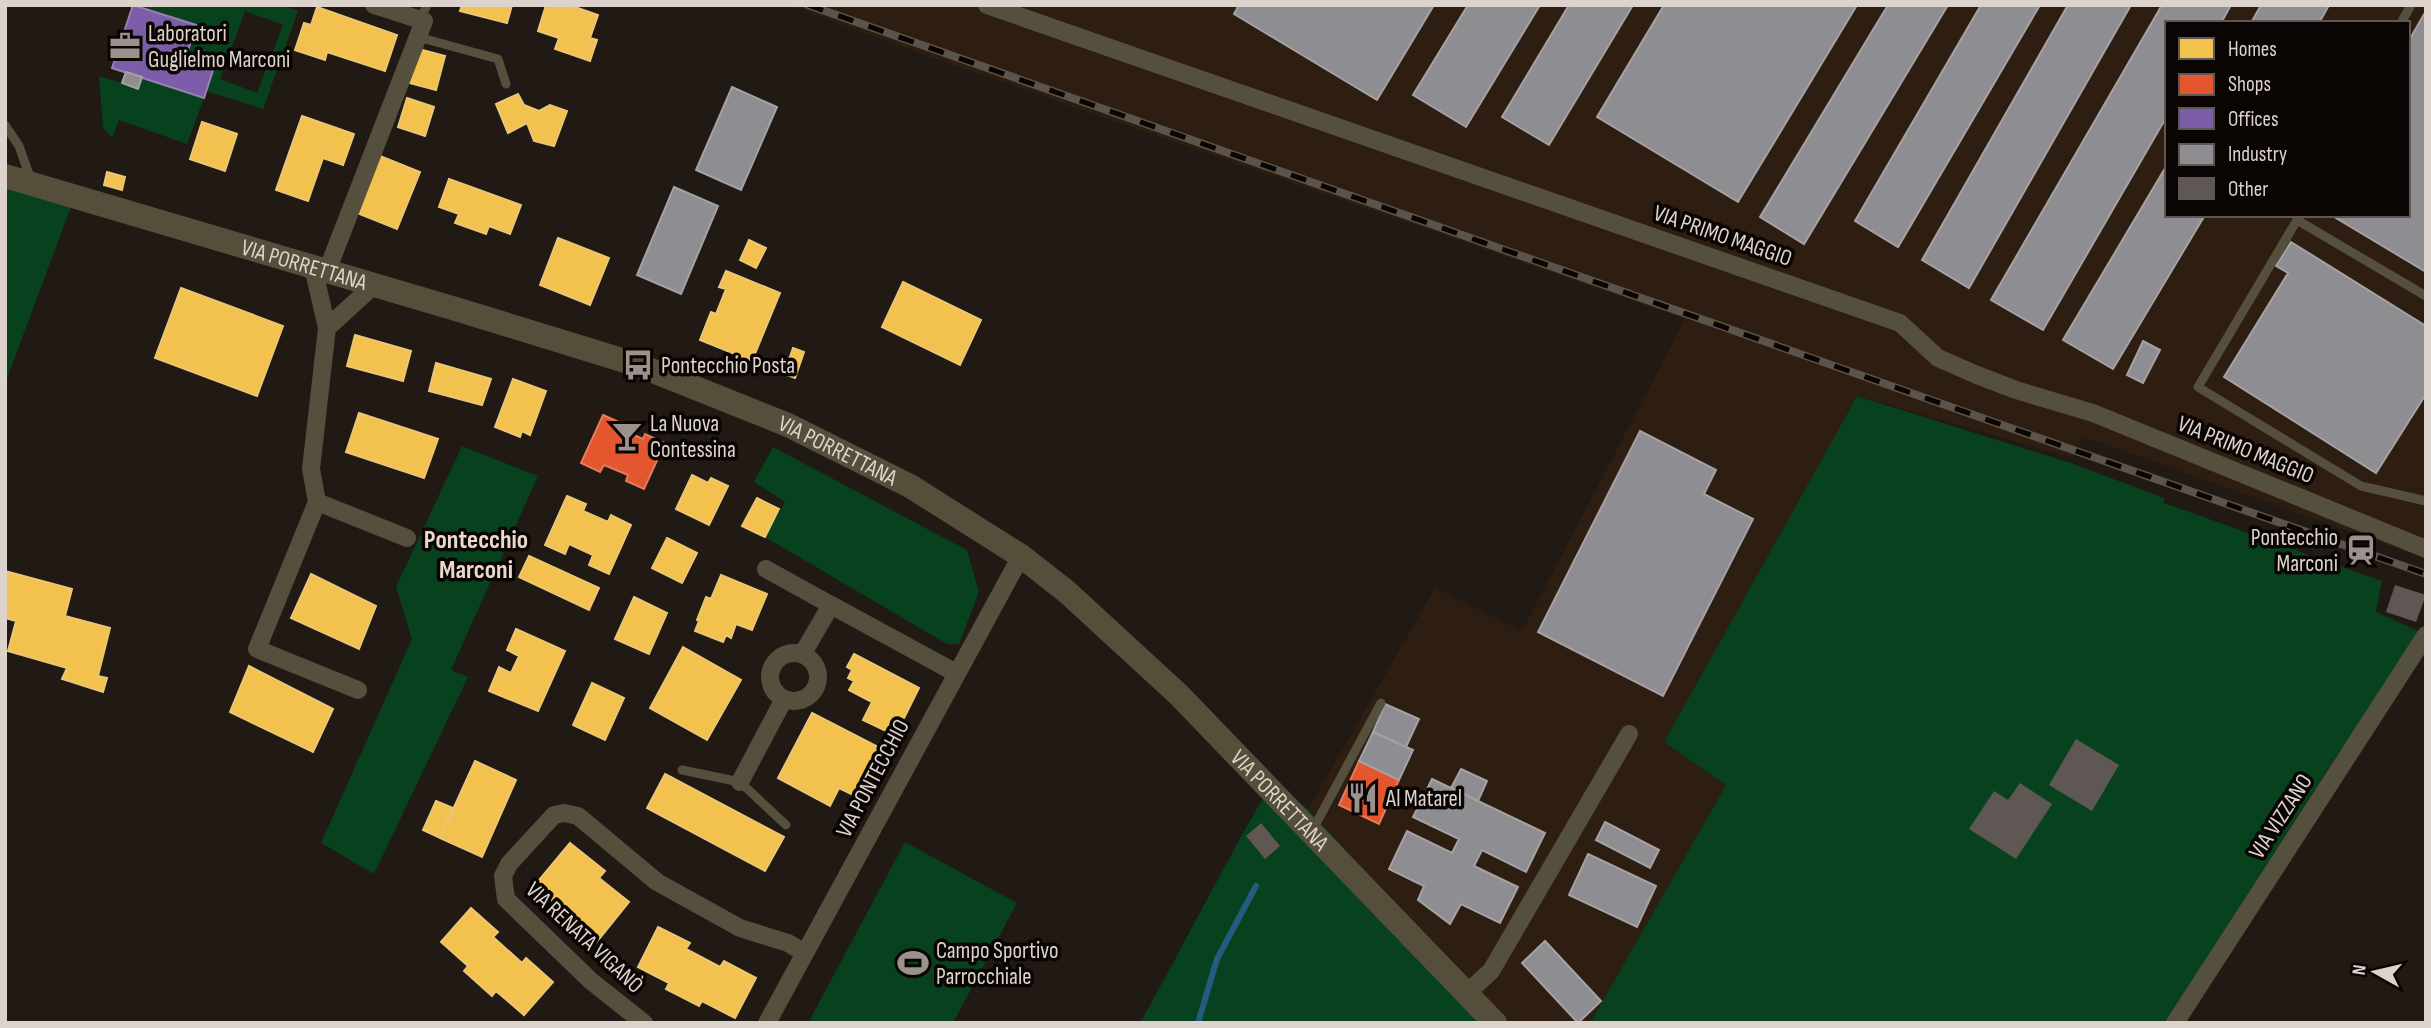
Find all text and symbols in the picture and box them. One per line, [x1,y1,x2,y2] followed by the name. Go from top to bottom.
[148,20,290,74] place label: Laboratori Guglielmo Marconi
[2165,21,2410,217] legend
[108,29,142,63] office icon: Laboratori Guglielmo Marconi
[2228,37,2277,62] text: Homes
[2228,72,2271,97] text: Shops
[2228,107,2279,132] text: Offices
[2228,142,2287,167] text: Industry
[2228,177,2268,202] text: Other
[1650,199,1796,273] street label: VIA PRIMO MAGGIO
[238,233,370,297] street label: VIA PORRETTANA
[621,348,655,382] bus stop icon: Pontecchio Posta
[661,352,795,380] place label: Pontecchio Posta
[650,410,736,464] place label: La Nuova Contessina
[774,410,902,492] street label: VIA PORRETTANA
[2173,410,2318,490] street label: VIA PRIMO MAGGIO
[610,419,644,453] bar icon: La Nuova Contessina
[2251,524,2338,578] place label: Pontecchio Marconi
[424,525,528,586] district label: Pontecchio Marconi
[2344,533,2378,567] station icon: Pontecchio Marconi
[830,715,916,842] street label: VIA PONTECCHIO
[1224,744,1334,857] street label: VIA PORRETTANA
[2243,769,2319,864] street label: VIA VIZZANO
[1346,781,1380,815] restaurant icon: Al Matarel
[1385,785,1462,813] place label: Al Matarel
[520,876,649,999] street label: VIA RENATA VIGANÒ
[936,937,1058,991] place label: Campo Sportivo Parrocchiale
[2340,937,2410,1007] north arrow
[896,946,930,980] sports icon: Campo Sportivo Parrocchiale
[2348,963,2372,976] text: N

